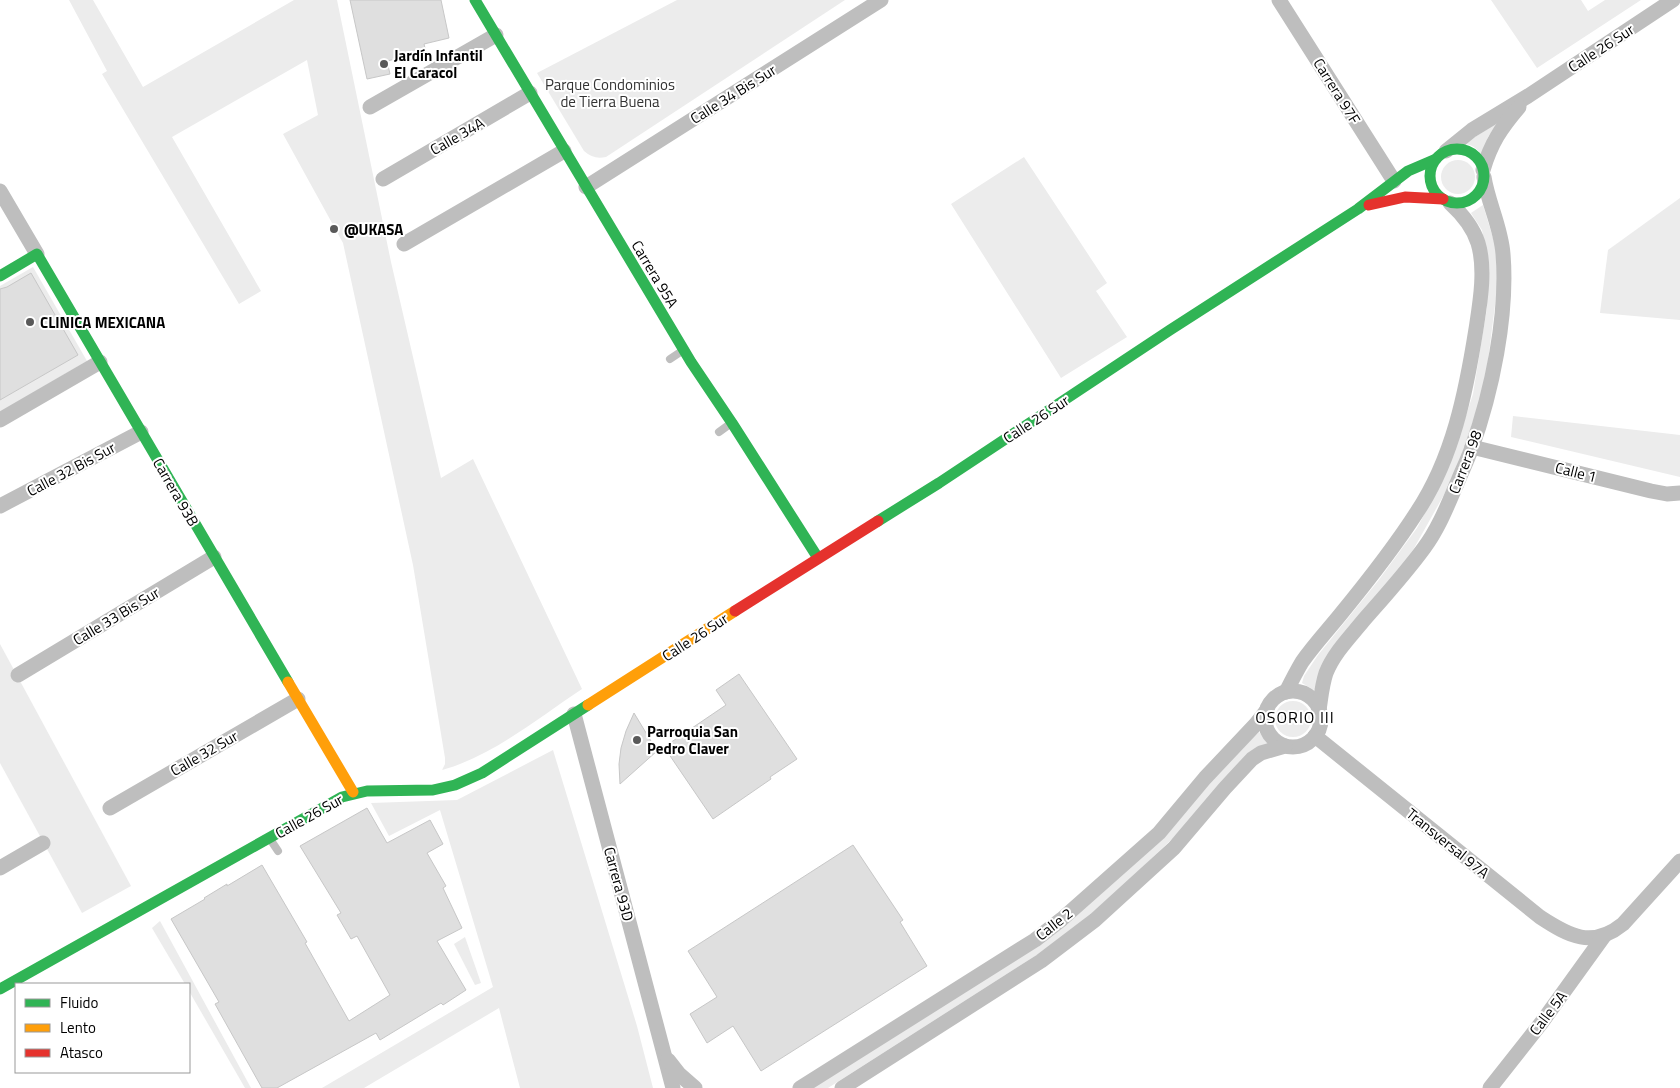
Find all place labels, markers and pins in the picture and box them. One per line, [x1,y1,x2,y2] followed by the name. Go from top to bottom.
[394,44,483,84] place label: Jardín Infantil El Caracol
[378,58,390,70] marker: Jardín Infantil El Caracol
[344,218,403,241] place label: @UKASA
[328,223,340,235] marker: @UKASA
[40,311,165,334] place label: CLINICA MEXICANA
[24,316,36,328] marker: CLINICA MEXICANA
[647,720,738,760] place label: Parroquia San Pedro Claver
[631,734,643,746] marker: Parroquia San Pedro Claver

